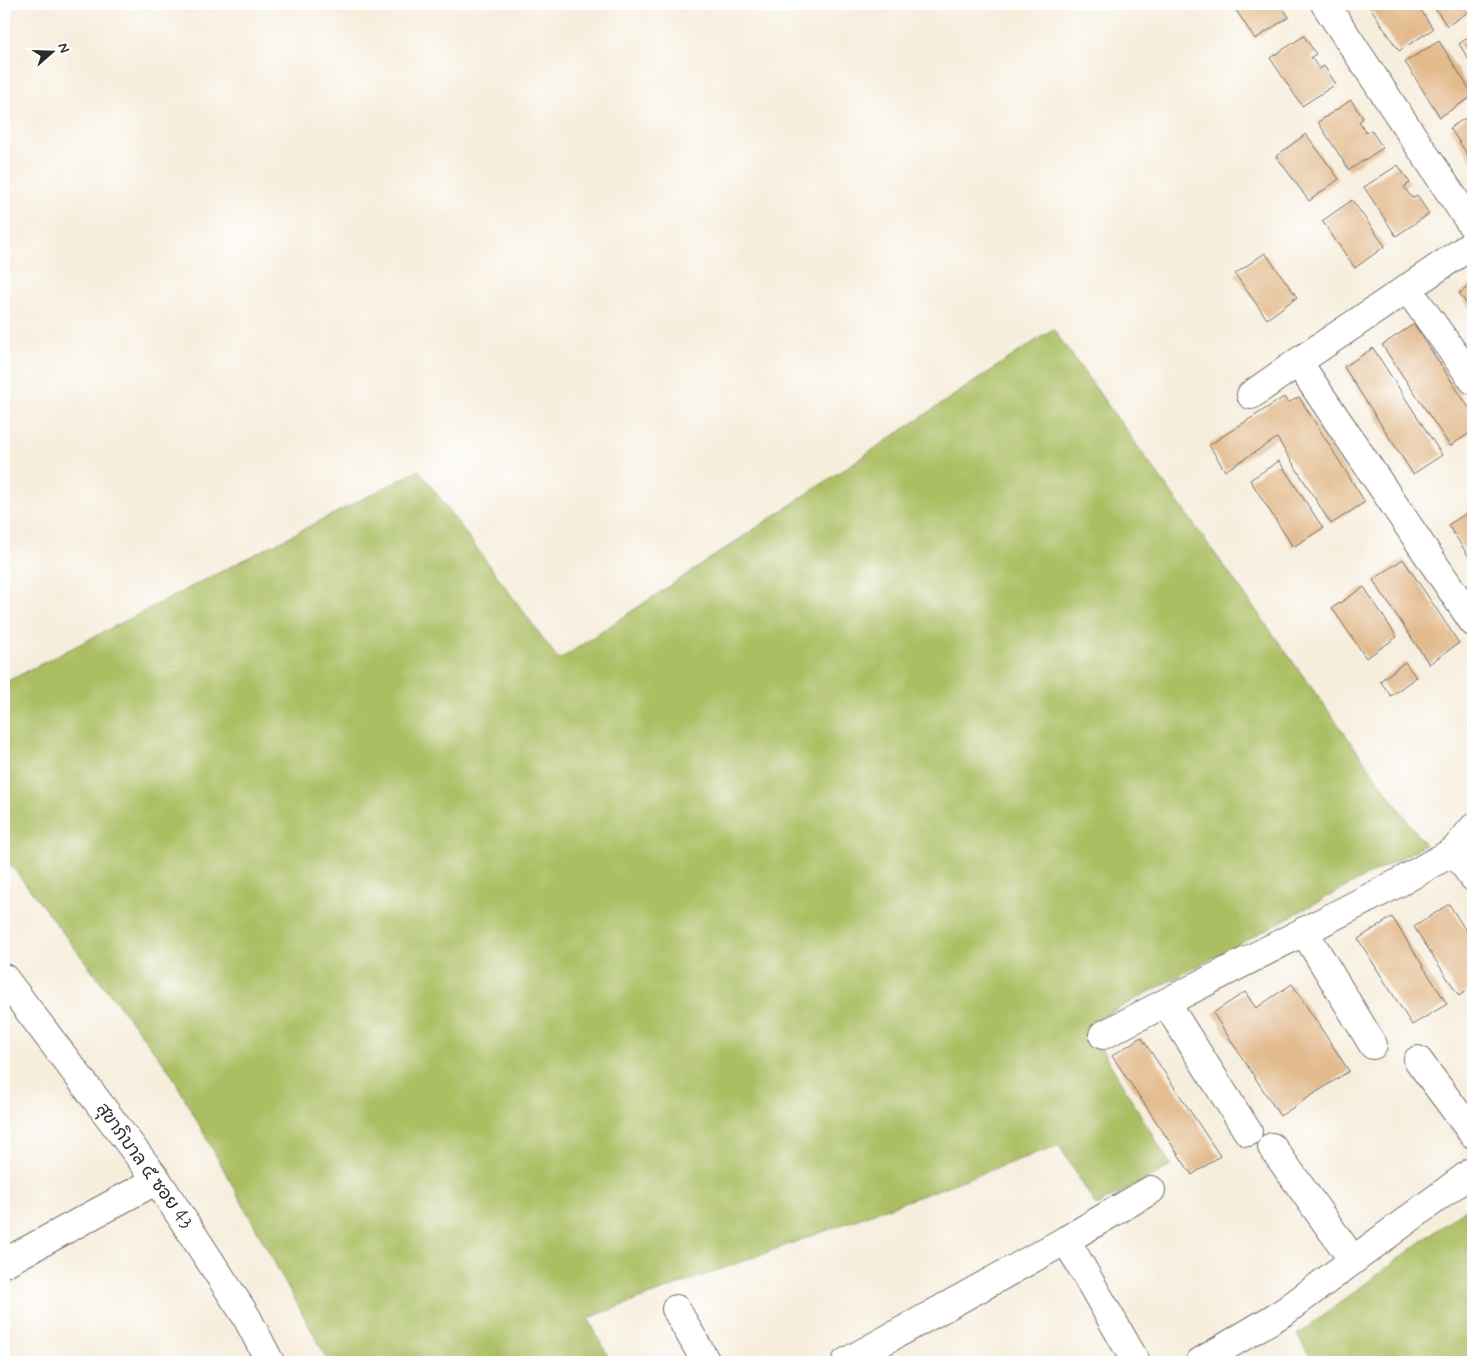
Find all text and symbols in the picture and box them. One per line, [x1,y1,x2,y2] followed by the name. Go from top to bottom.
[28,28,78,78] north arrow
[53,40,73,55] text: N
[89,1098,198,1235] street label: สุขาภิบาล ๕ ซอย 43

